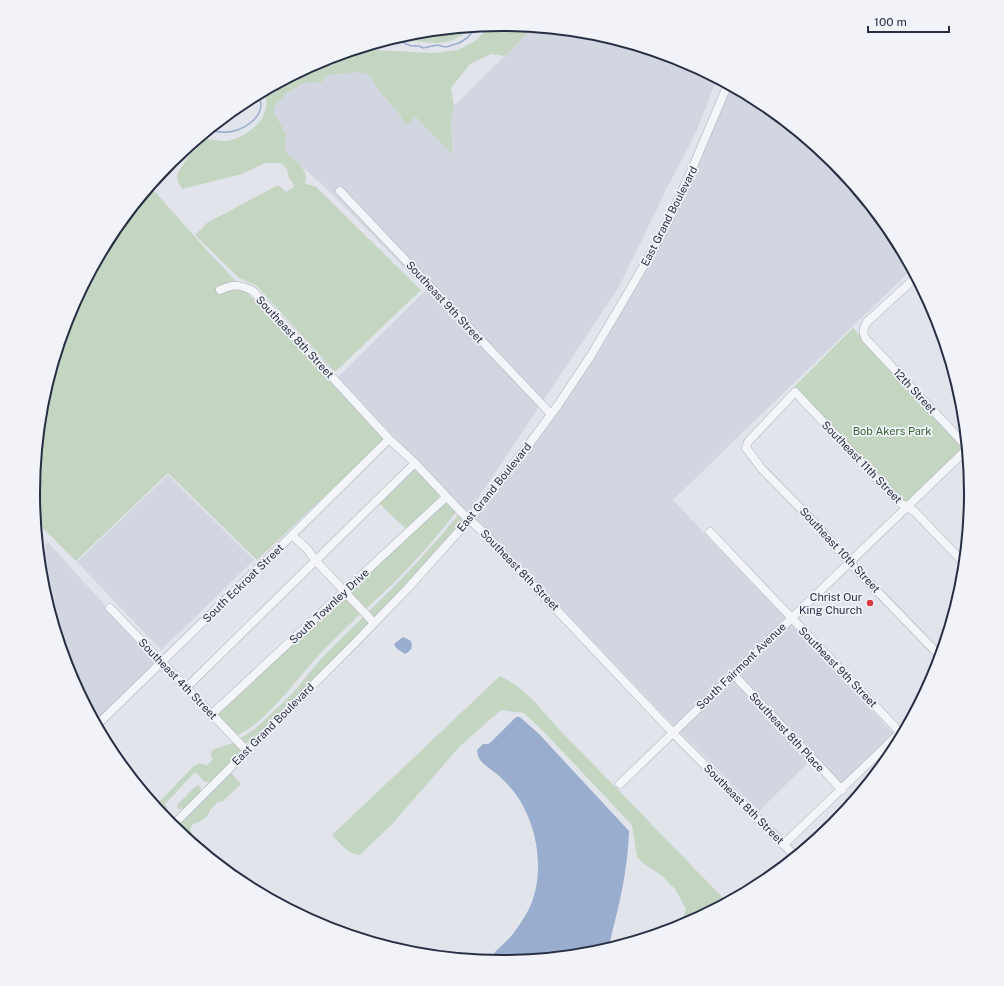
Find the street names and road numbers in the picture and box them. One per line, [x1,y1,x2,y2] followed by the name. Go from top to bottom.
[639,164,699,268] street label: East Grand Boulevard
[404,259,486,345] street label: Southeast 9th Street
[254,294,336,380] street label: Southeast 8th Street
[891,366,939,416] street label: 12th Street
[820,418,904,506] street label: Southeast 11th Street
[455,440,533,534] street label: East Grand Boulevard
[797,505,883,595] street label: Southeast 10th Street
[478,527,562,613] street label: Southeast 8th Street
[200,541,286,625] street label: South Eckroat Street
[287,566,371,646] street label: South Townley Drive
[694,620,788,712] street label: South Fairmont Avenue
[796,624,880,710] street label: Southeast 9th Street
[136,636,220,722] street label: Southeast 4th Street
[230,681,316,767] street label: East Grand Boulevard
[747,690,827,774] street label: Southeast 8th Place
[702,762,786,846] street label: Southeast 8th Street

